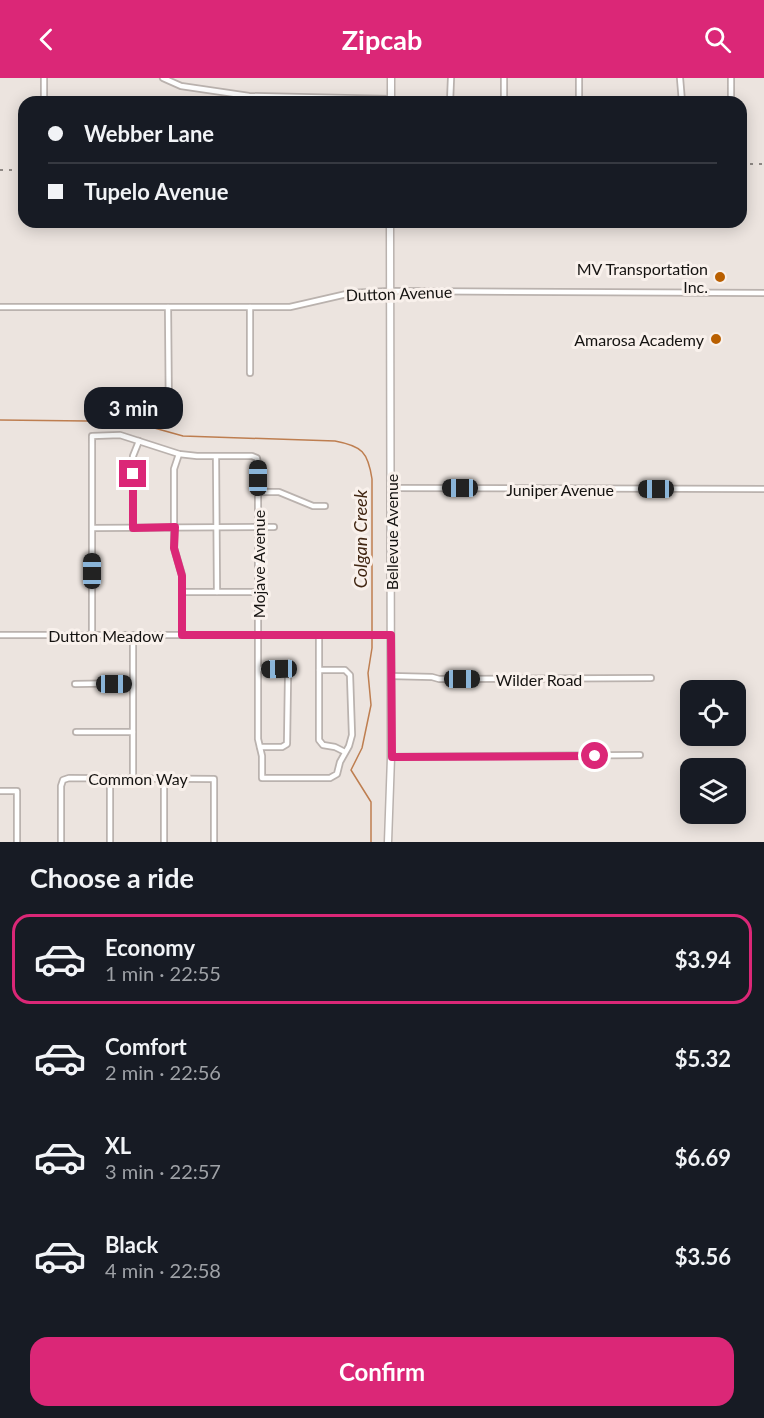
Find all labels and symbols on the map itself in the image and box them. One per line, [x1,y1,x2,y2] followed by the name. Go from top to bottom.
[577,259,708,296] place label: MV Transportation Inc.
[713,270,727,284] marker: MV Transportation Inc.
[346,282,452,304] street label: Dutton Avenue
[574,330,705,349] place label: Amarosa Academy
[709,332,723,346] marker: Amarosa Academy
[84,387,182,429] callout: 3 min
[119,460,146,487] route end
[249,460,267,496] car
[382,474,401,590] street label: Bellevue Avenue
[442,479,478,497] car
[506,480,614,499] street label: Juniper Avenue
[638,480,674,498] car
[349,489,371,588] water label: Colgan Creek
[249,510,268,618] street label: Mojave Avenue
[83,553,101,589] car
[48,626,164,645] street label: Dutton Meadow
[261,660,297,678] car
[444,670,480,688] car
[496,670,582,689] street label: Wilder Road
[96,675,132,693] car
[581,742,608,769] route start
[88,769,188,788] street label: Common Way

